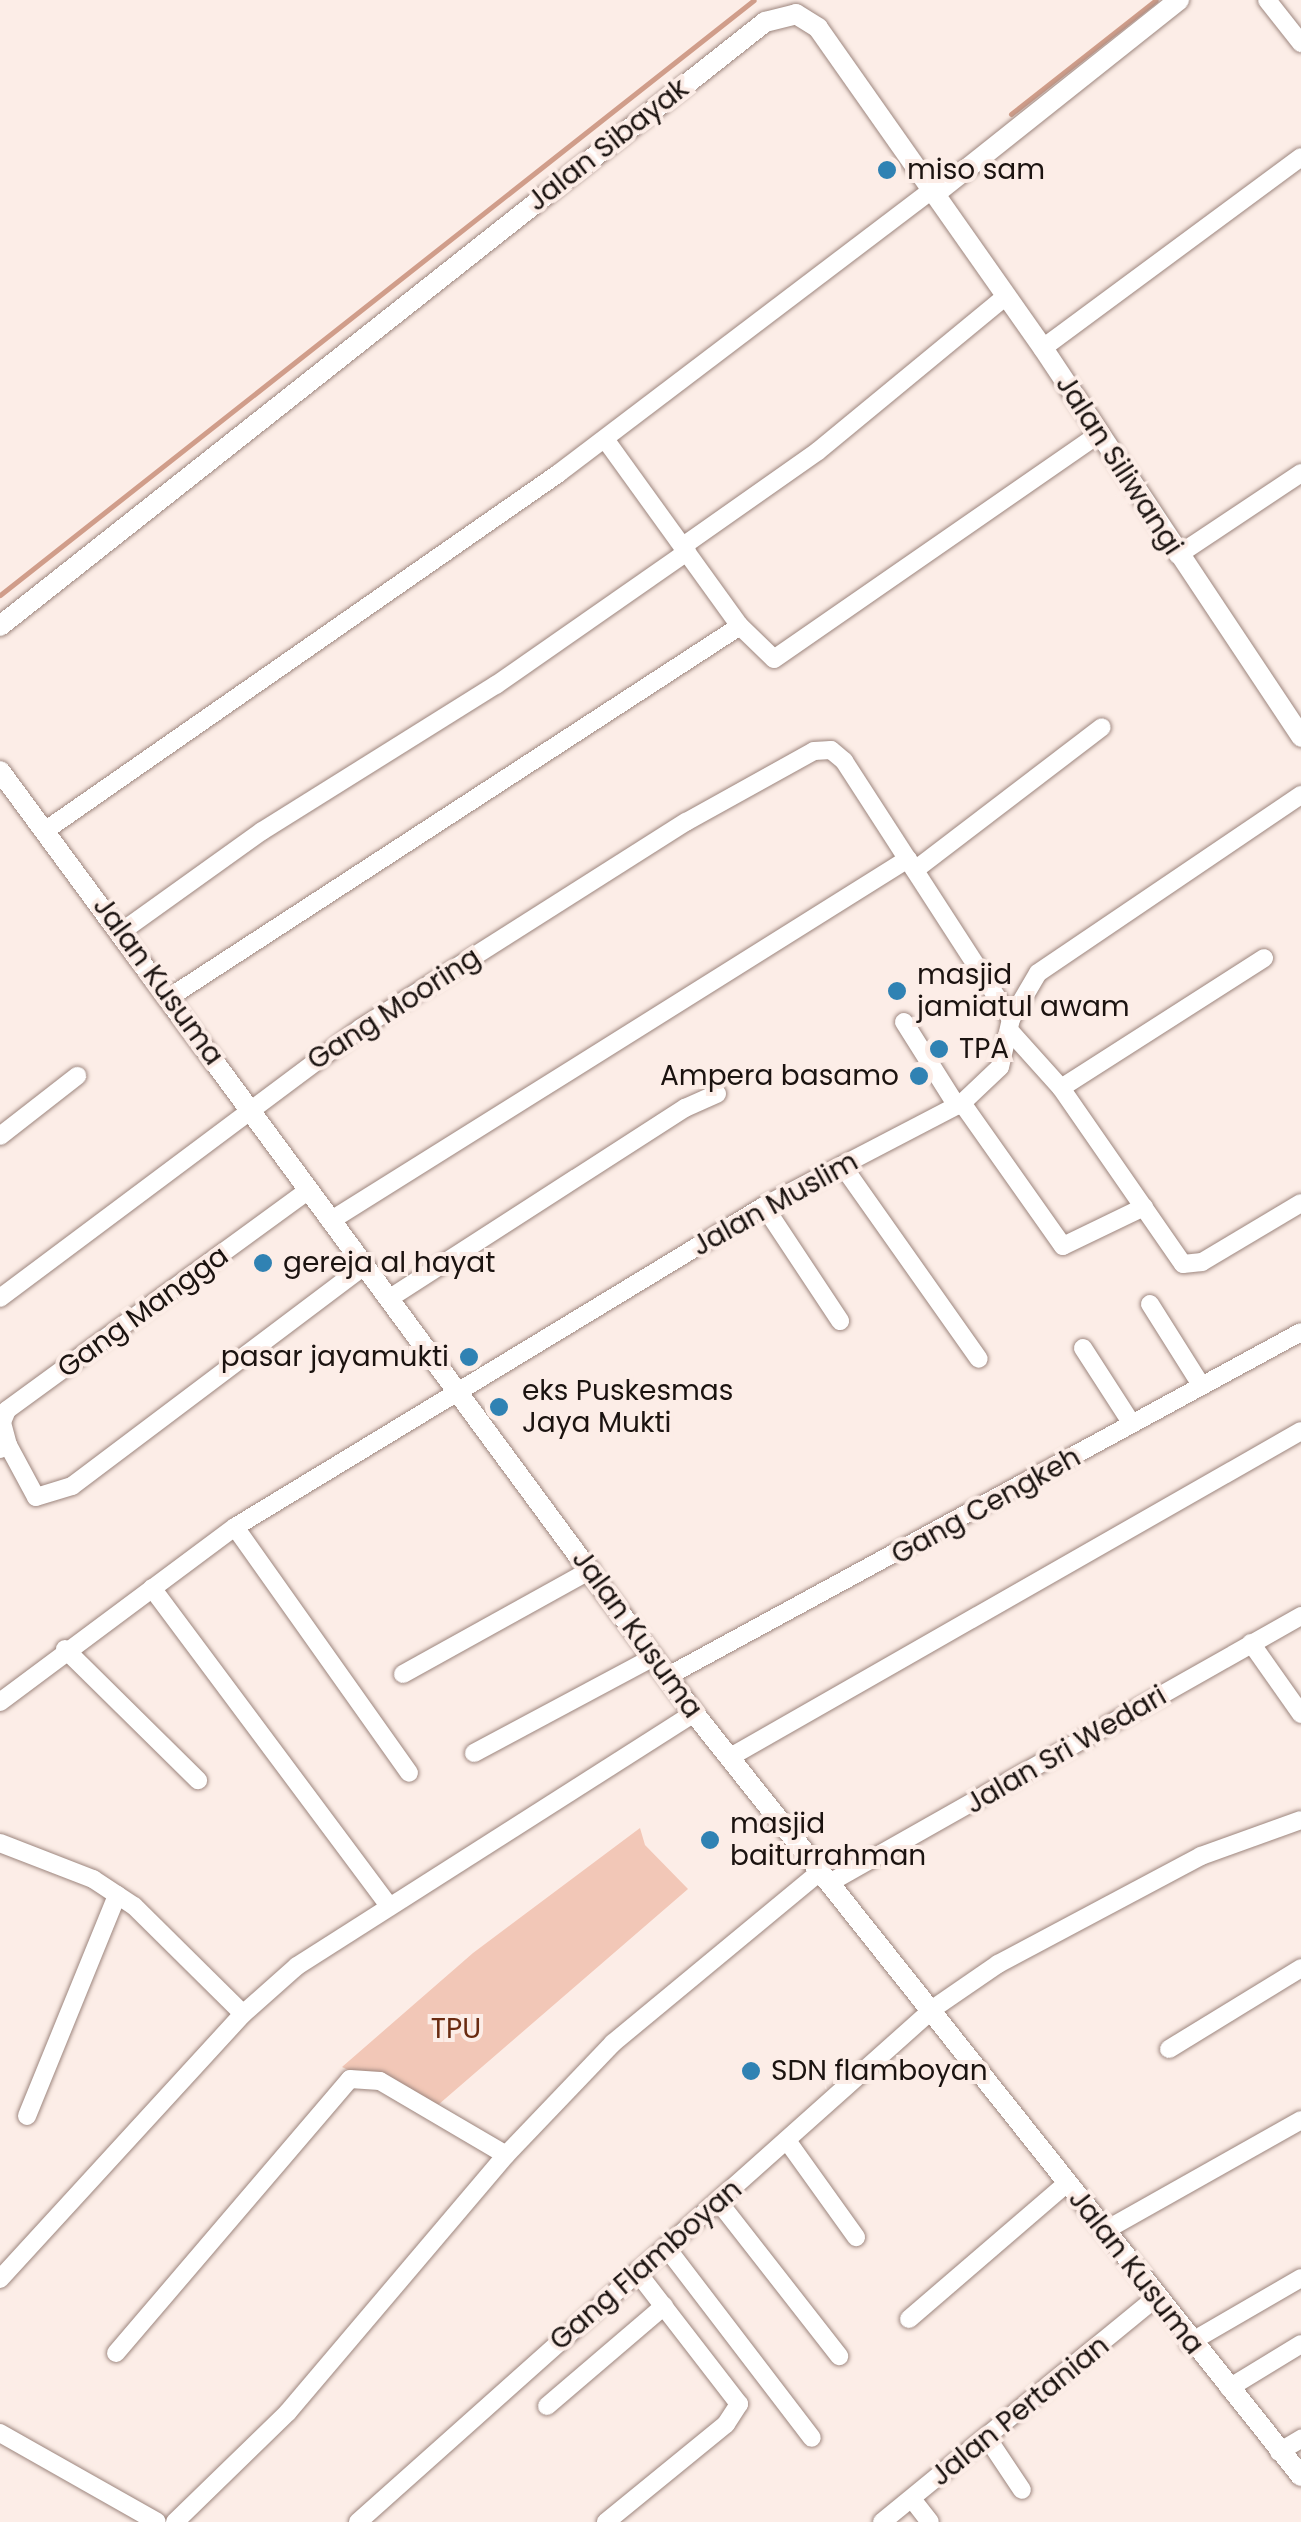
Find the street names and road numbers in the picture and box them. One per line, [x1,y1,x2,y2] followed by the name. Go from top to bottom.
[521,72,695,218] street label: Jalan Sibayak
[1048,369,1190,561] street label: Jalan Siliwangi
[86,890,230,1072] street label: Jalan Kusuma
[301,941,487,1077] street label: Gang Mooring
[686,1145,864,1263] street label: Jalan Muslim
[51,1239,235,1385] street label: Gang Mangga
[886,1440,1086,1572] street label: Gang Cengkeh
[565,1543,709,1725] street label: Jalan Kusuma
[960,1679,1172,1821] street label: Jalan Sri Wedari
[543,2173,749,2357] street label: Gang Flamboyan
[1061,2183,1211,2361] street label: Jalan Kusuma
[924,2329,1116,2493] street label: Jalan Pertanian

